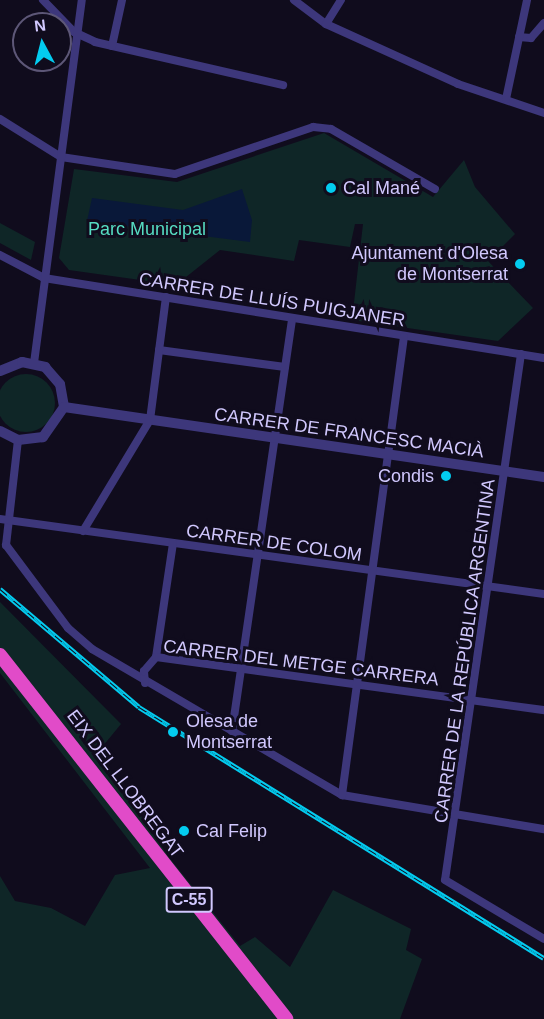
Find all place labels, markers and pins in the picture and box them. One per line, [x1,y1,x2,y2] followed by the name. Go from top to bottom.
[343,177,420,199] place label: Cal Mané
[324,181,338,195] marker: Cal Mané
[351,243,508,286] place label: Ajuntament d'Olesa de Montserrat
[513,257,527,271] marker: Ajuntament d'Olesa de Montserrat
[378,465,434,487] place label: Condis
[439,469,453,483] marker: Condis
[186,711,272,754] place label: Olesa de Montserrat
[164,723,182,741] marker: Olesa de Montserrat
[196,820,267,842] place label: Cal Felip
[177,824,191,838] marker: Cal Felip

